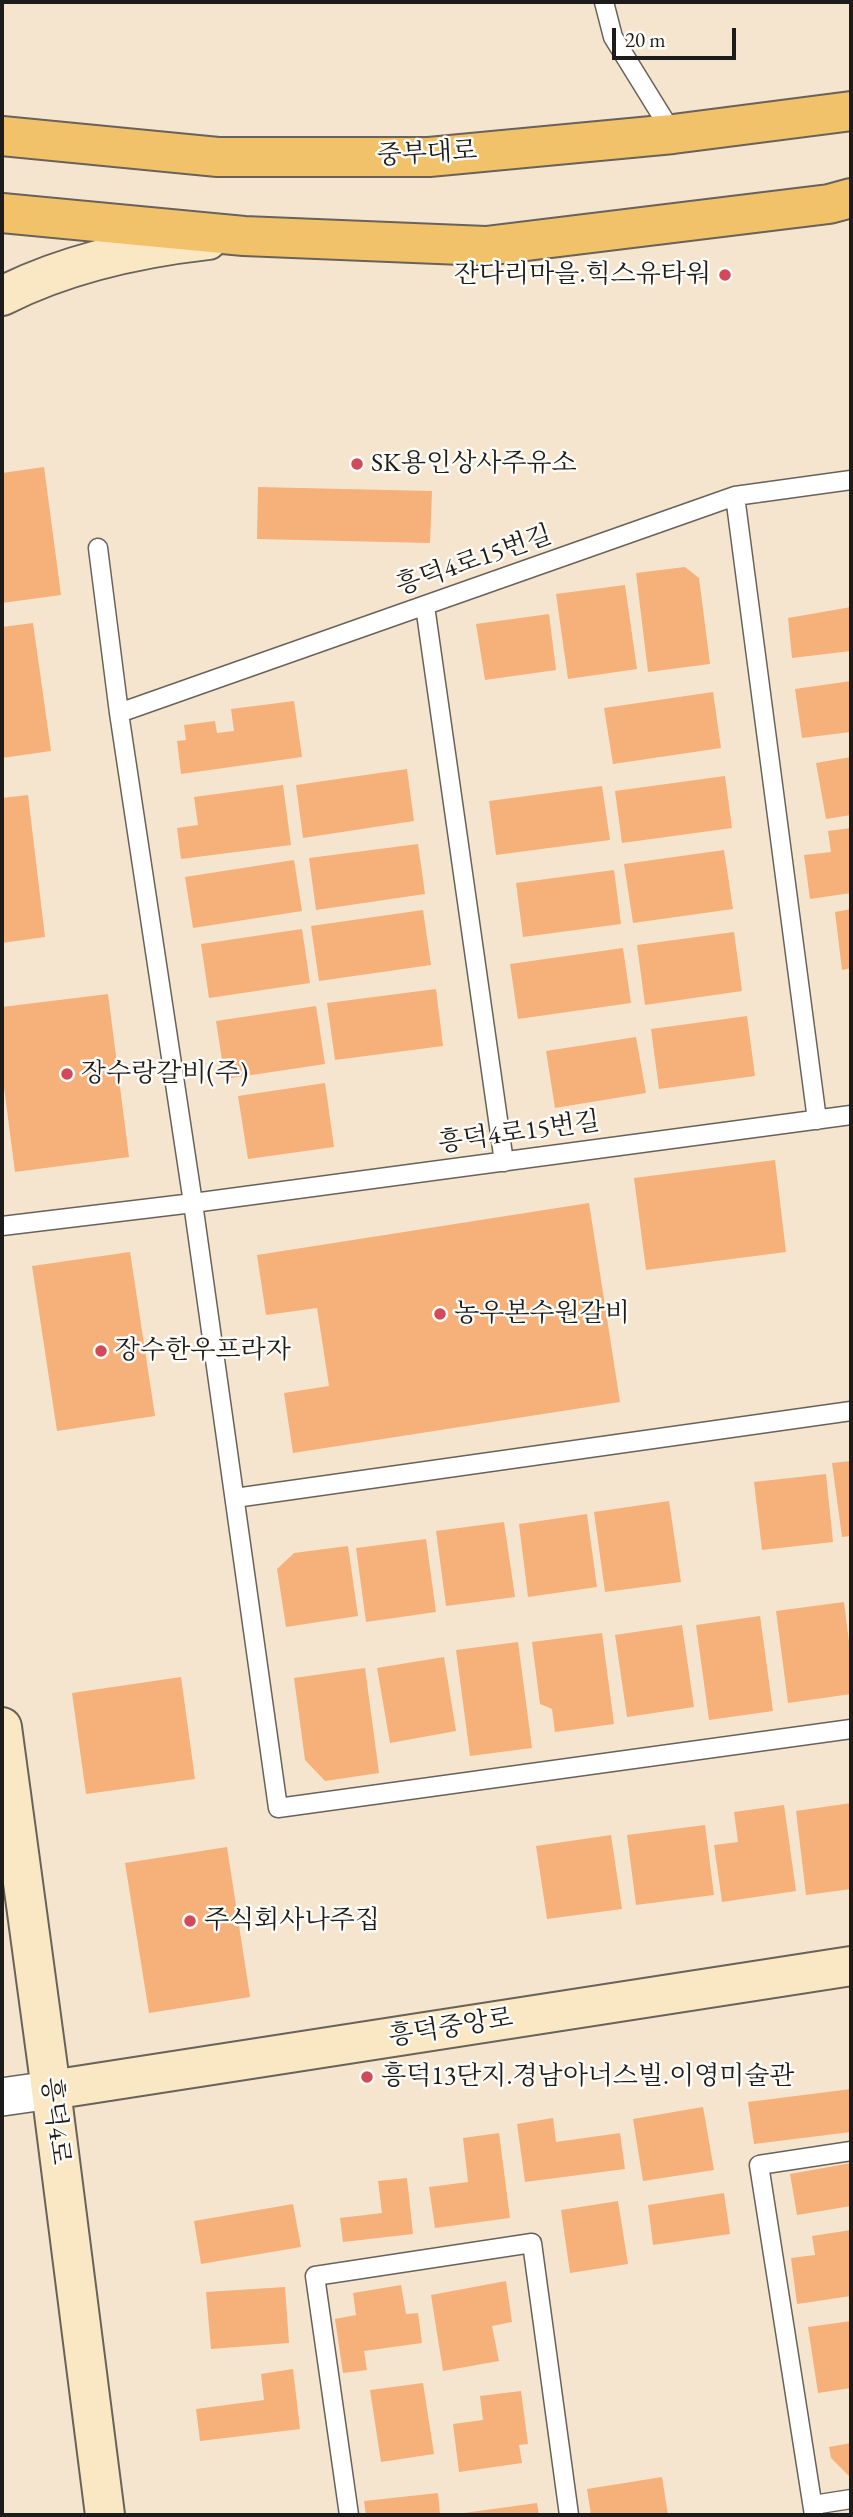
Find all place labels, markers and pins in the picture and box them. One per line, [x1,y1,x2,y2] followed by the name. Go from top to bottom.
[454,259,711,291] place label: 잔다리마을.힉스유타워
[717,267,733,283] marker: 잔다리마을.힉스유타워
[371,448,577,480] place label: SK용인상사주유소
[349,456,365,472] marker: SK용인상사주유소
[81,1058,248,1090] place label: 장수랑갈비(주)
[59,1066,75,1082] marker: 장수랑갈비(주)
[454,1298,630,1330] place label: 농우본수원갈비
[432,1306,448,1322] marker: 농우본수원갈비
[115,1335,291,1367] place label: 장수한우프라자
[93,1343,109,1359] marker: 장수한우프라자
[204,1905,380,1937] place label: 주식회사나주집
[182,1913,198,1929] marker: 주식회사나주집
[381,2061,795,2093] place label: 흥덕13단지.경남아너스빌.이영미술관
[359,2069,375,2085] marker: 흥덕13단지.경남아너스빌.이영미술관

